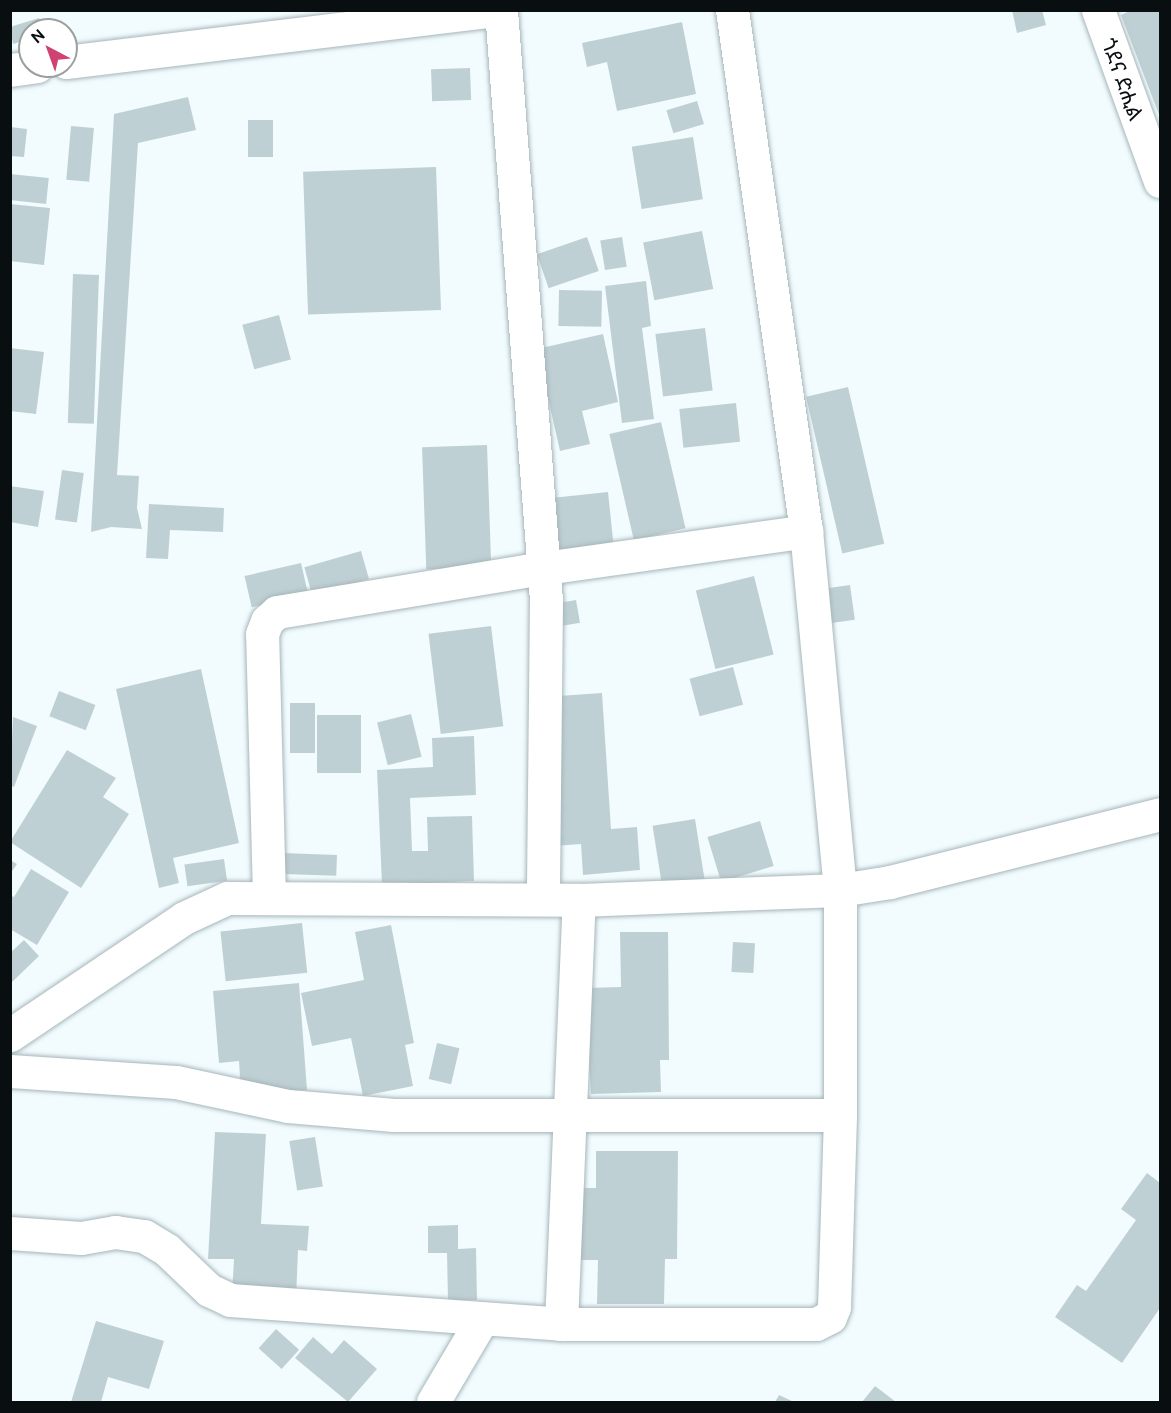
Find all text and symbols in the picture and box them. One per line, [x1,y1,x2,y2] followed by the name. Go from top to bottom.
[18,18,78,78] north arrow
[27,25,48,47] text: N
[1097,34,1149,124] street label: ጎደና ድሒል

